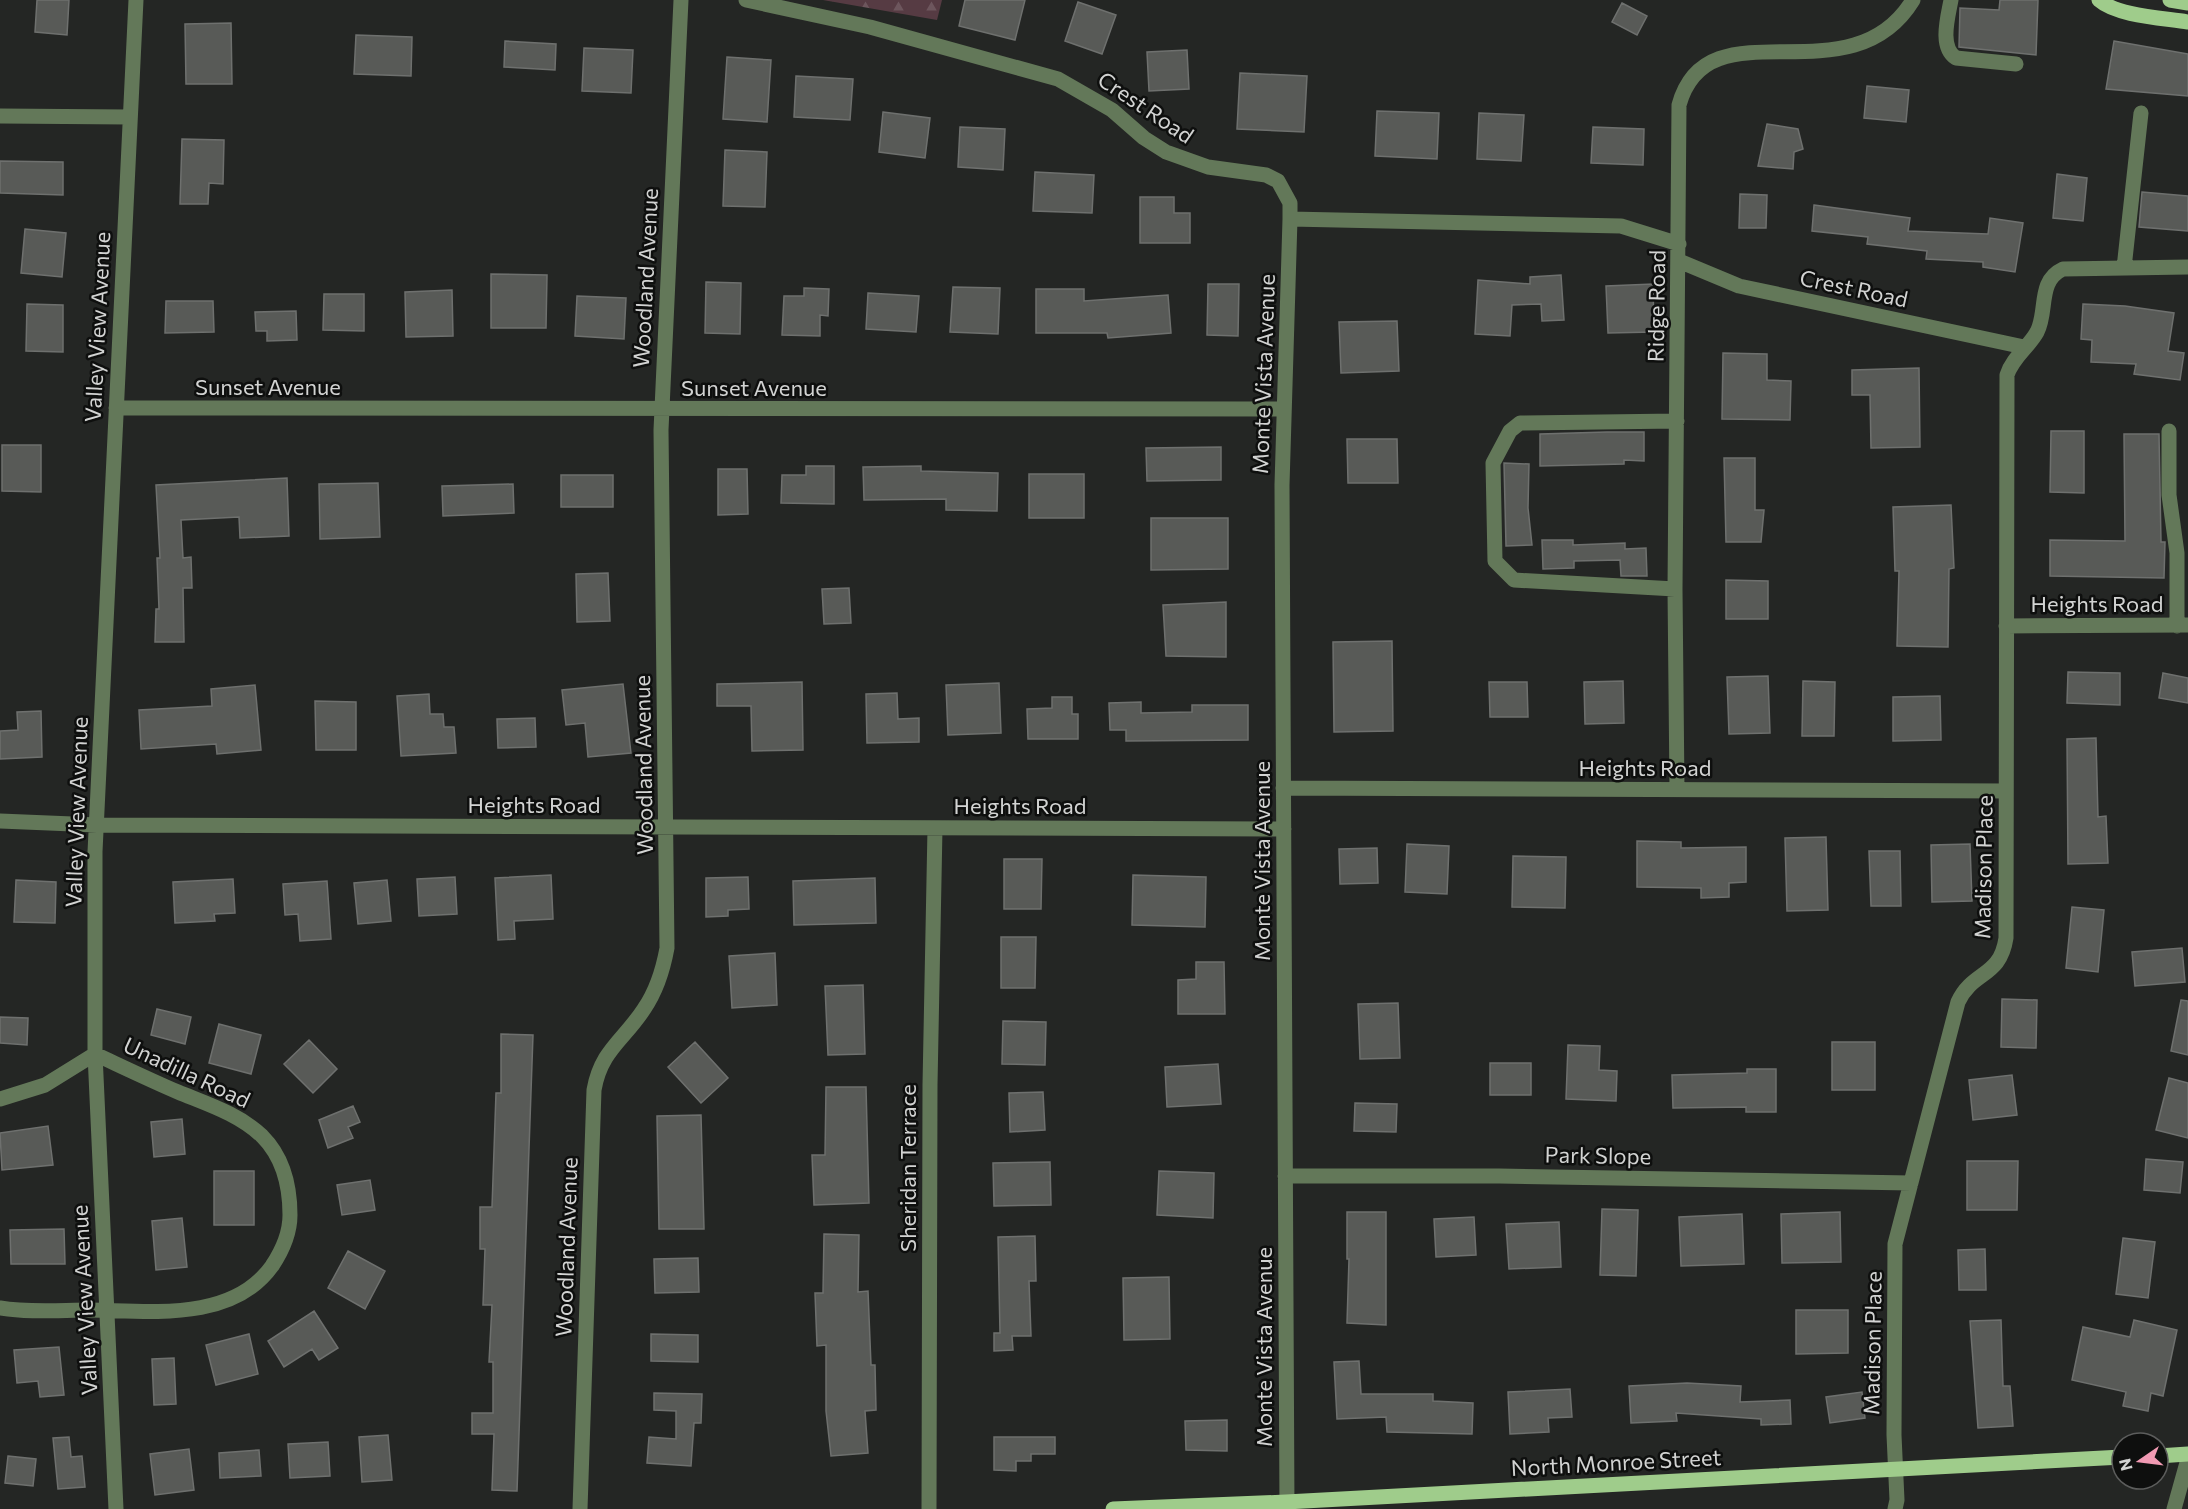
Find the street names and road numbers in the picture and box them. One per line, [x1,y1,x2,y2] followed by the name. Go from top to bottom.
[1093,65,1199,149] street label: Crest Road
[627,187,663,369] street label: Woodland Avenue
[79,231,115,423] street label: Valley View Avenue
[1642,250,1670,362] street label: Ridge Road
[1798,263,1910,313] street label: Crest Road
[1246,273,1280,475] street label: Monte Vista Avenue
[195,373,341,400] street label: Sunset Avenue
[681,374,827,401] street label: Sunset Avenue
[2031,590,2163,617] street label: Heights Road
[628,675,658,855] street label: Woodland Avenue
[59,716,93,908] street label: Valley View Avenue
[1579,754,1711,781] street label: Heights Road
[1248,761,1275,961] street label: Monte Vista Avenue
[468,791,600,818] street label: Heights Road
[954,792,1086,819] street label: Heights Road
[1968,795,1998,939] street label: Madison Place
[119,1031,255,1113] street label: Unadilla Road
[894,1084,921,1252] street label: Sheridan Terrace
[1545,1141,1651,1169] street label: Park Slope
[549,1157,583,1337] street label: Woodland Avenue
[66,1204,102,1396] street label: Valley View Avenue
[1250,1247,1277,1447] street label: Monte Vista Avenue
[1857,1271,1887,1415] street label: Madison Place
[1510,1443,1722,1481] street label: North Monroe Street

